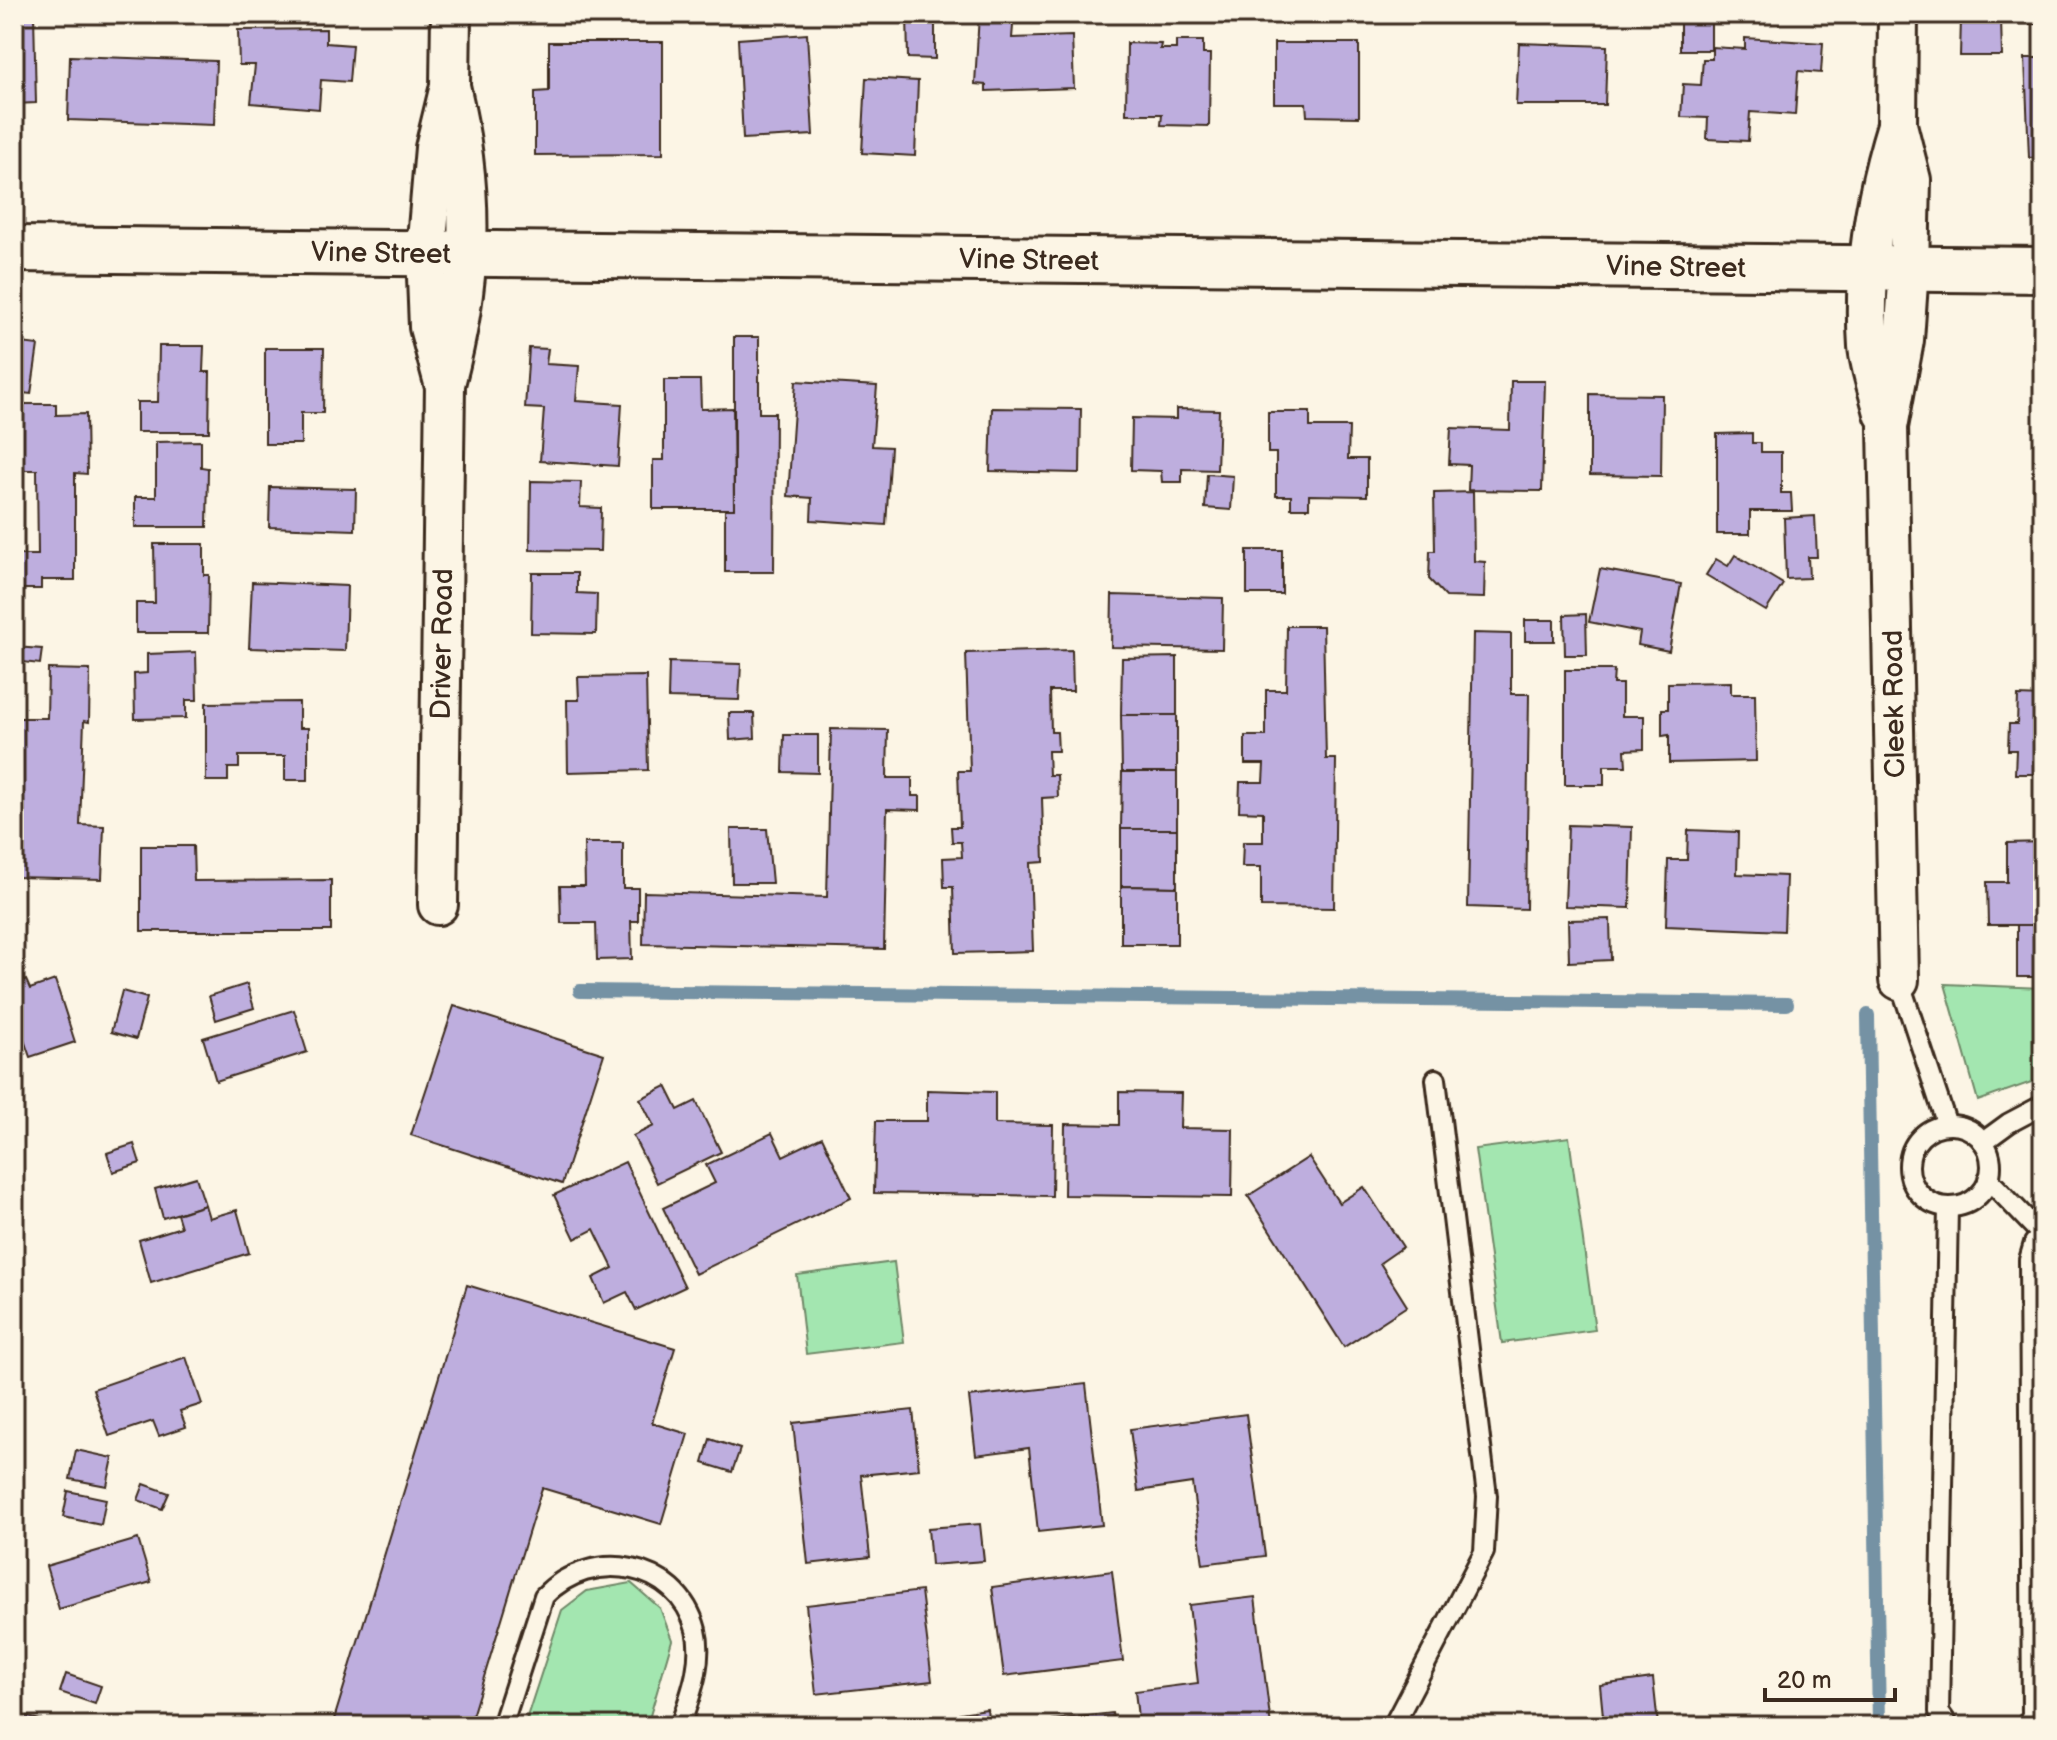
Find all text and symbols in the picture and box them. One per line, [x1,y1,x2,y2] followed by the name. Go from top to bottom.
[311,236,452,271] street label: Vine Street
[959,243,1100,278] street label: Vine Street
[1606,250,1747,285] street label: Vine Street
[425,568,460,720] street label: Driver Road
[1877,630,1912,778] street label: Cleek Road
[1765,1652,1895,1702] scale bar
[1777,1666,1832,1695] text: 20 m

